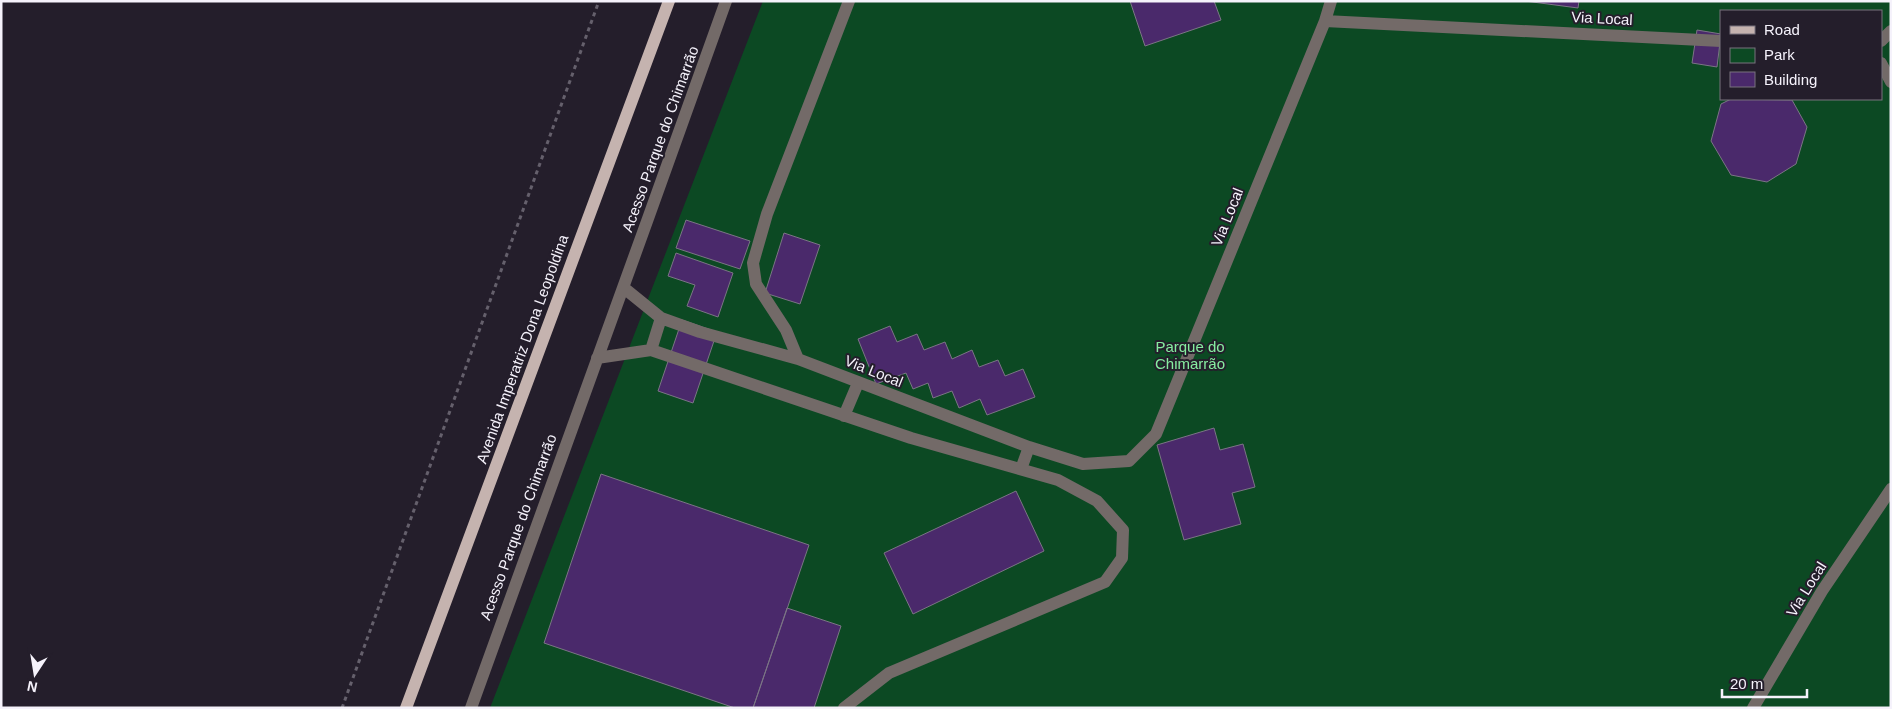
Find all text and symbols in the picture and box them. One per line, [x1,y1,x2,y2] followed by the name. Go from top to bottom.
[1571,8,1633,28] street label: Via Local
[1720,10,1882,100] legend
[1764,21,1800,38] text: Road
[618,44,702,234] street label: Acesso Parque do Chimarrão
[1764,46,1795,63] text: Park
[1764,71,1817,88] text: Building
[1208,185,1246,249] street label: Via Local
[473,232,572,466] street label: Avenida Imperatriz Dona Leopoldina
[1155,338,1225,372] park label: Parque do Chimarrão
[842,352,906,390] street label: Via Local
[476,432,560,622] street label: Acesso Parque do Chimarrão
[1783,558,1829,620] street label: Via Local
[10,649,60,699] north arrow
[1722,666,1807,698] scale bar
[1730,675,1763,692] text: 20 m
[26,678,39,696] text: N

